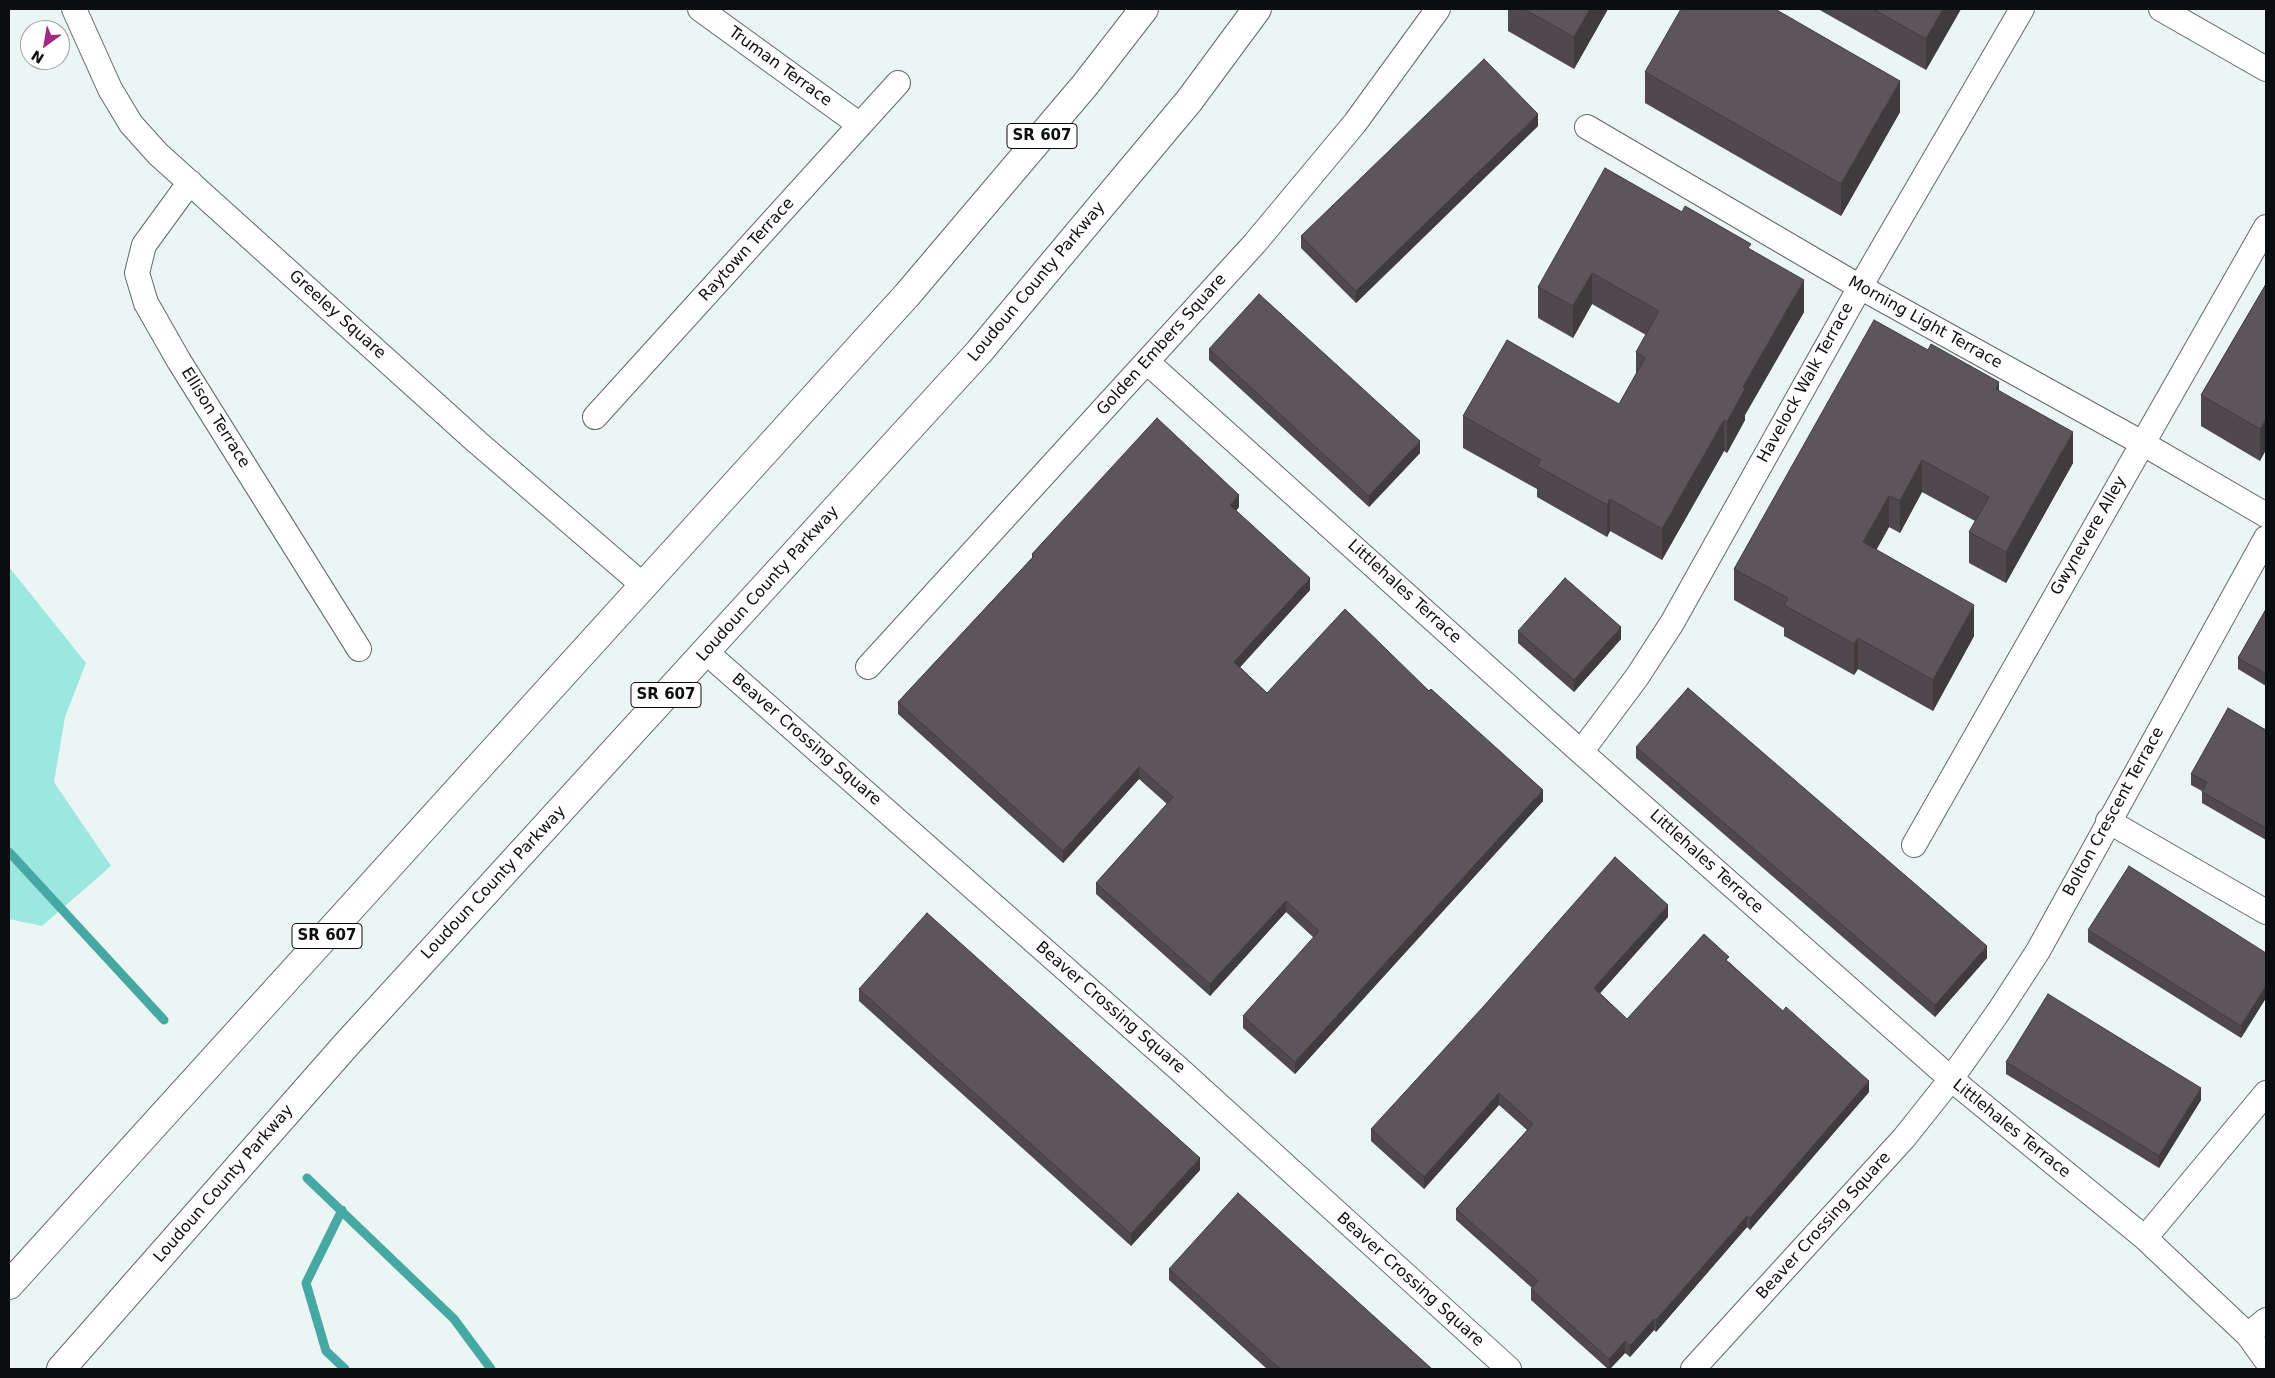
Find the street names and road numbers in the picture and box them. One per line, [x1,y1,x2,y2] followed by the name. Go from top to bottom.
[725,23,835,111] street label: Truman Terrace
[1007,124,1077,148] road number: SR 607
[695,194,799,306] street label: Raytown Terrace
[964,198,1110,366] street label: Loudoun County Parkway
[285,267,389,363] street label: Greeley Square
[1093,270,1231,420] street label: Golden Embers Square
[1845,273,2005,373] street label: Morning Light Terrace
[1754,300,1858,466] street label: Havelock Walk Terrace
[176,364,254,472] street label: Ellison Terrace
[2047,473,2131,599] street label: Gwynevere Alley
[693,502,843,666] street label: Loudoun County Parkway
[1343,536,1465,648] street label: Littlehales Terrace
[727,670,885,810] street label: Beaver Crossing Square
[631,682,701,708] road number: SR 607
[2059,724,2169,900] street label: Bolton Crescent Terrace
[418,802,570,964] street label: Loudoun County Parkway
[1645,806,1767,918] street label: Littlehales Terrace
[292,924,362,948] road number: SR 607
[1031,938,1189,1078] street label: Beaver Crossing Square
[1948,1076,2074,1182] street label: Littlehales Terrace
[150,1101,298,1267] street label: Loudoun County Parkway
[1753,1148,1895,1304] street label: Beaver Crossing Square
[1332,1209,1488,1351] street label: Beaver Crossing Square

